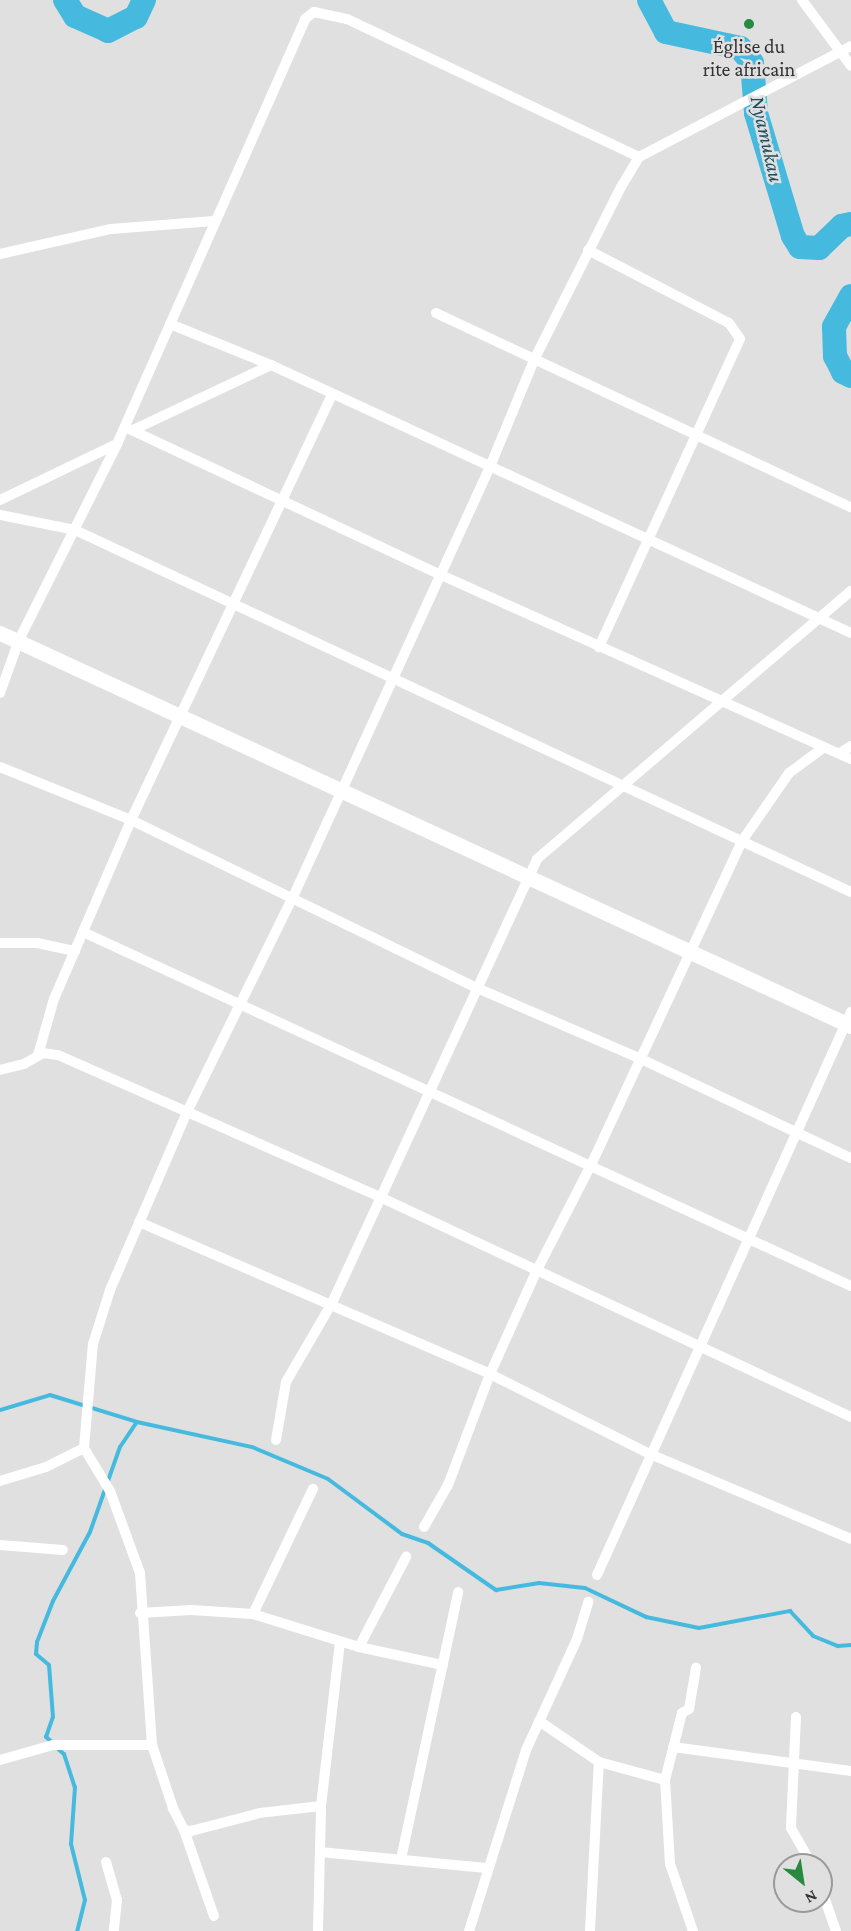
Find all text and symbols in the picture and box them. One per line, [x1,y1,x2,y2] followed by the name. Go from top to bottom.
[742,17,756,31] marker: Église du rite africain
[703,34,795,81] place label: Église du rite africain
[745,93,789,185] water label: Nyamukau
[773,1853,833,1913] north arrow
[802,1887,820,1907] text: N

